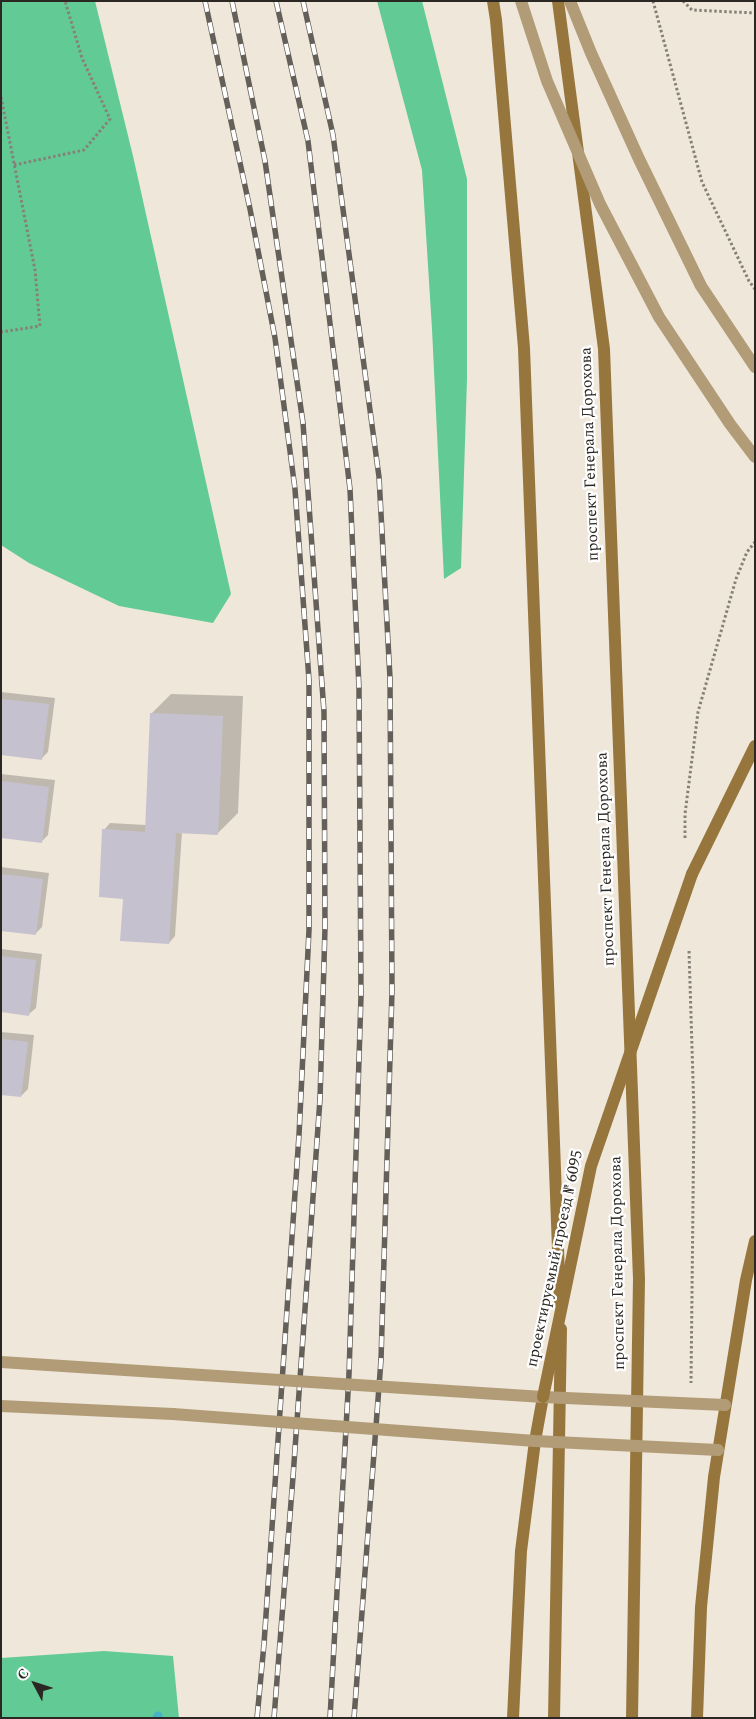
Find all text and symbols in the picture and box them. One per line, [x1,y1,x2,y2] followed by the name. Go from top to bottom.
[578,347,604,561] street label: проспект Генерала Дорохова
[594,752,620,966] street label: проспект Генерала Дорохова
[524,1149,588,1369] street label: проектируемый проезд № 6095
[608,1156,630,1370] street label: проспект Генерала Дорохова
[10,1659,60,1709] north arrow
[12,1663,34,1685] text: С

